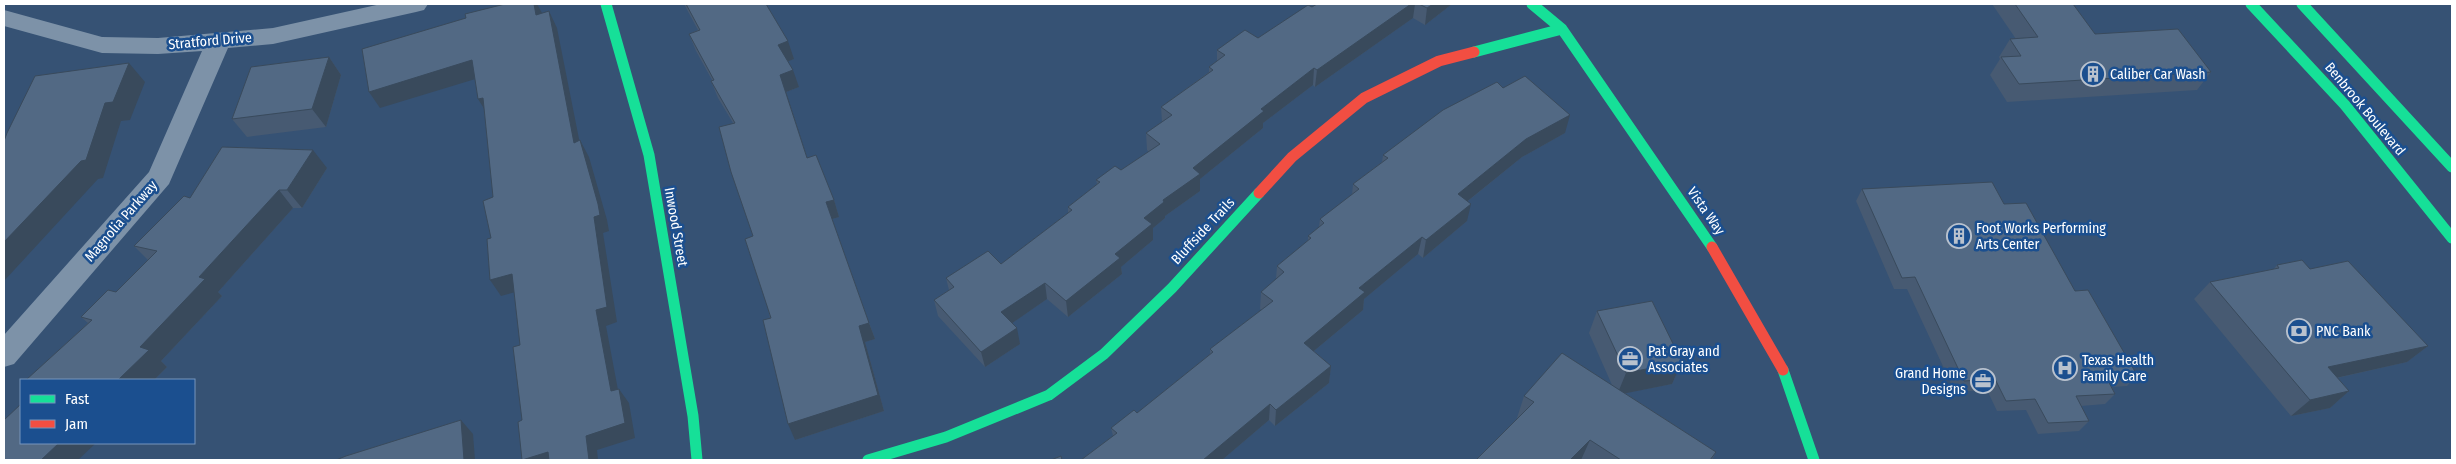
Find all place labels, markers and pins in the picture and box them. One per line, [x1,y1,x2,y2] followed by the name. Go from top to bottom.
[2080,61,2106,87] building icon: Caliber Car Wash
[2110,66,2206,83] place label: Caliber Car Wash
[1976,220,2106,253] place label: Foot Works Performing Arts Center
[1946,223,1972,249] building icon: Foot Works Performing Arts Center
[2286,318,2312,344] bank icon: PNC Bank
[2316,323,2371,340] place label: PNC Bank
[1648,343,1720,376] place label: Pat Gray and Associates
[1617,346,1643,372] office icon: Pat Gray and Associates
[2082,352,2154,385] place label: Texas Health Family Care
[2052,355,2078,381] hospital icon: Texas Health Family Care
[1895,365,1966,398] place label: Grand Home Designs
[1970,368,1996,394] office icon: Grand Home Designs

